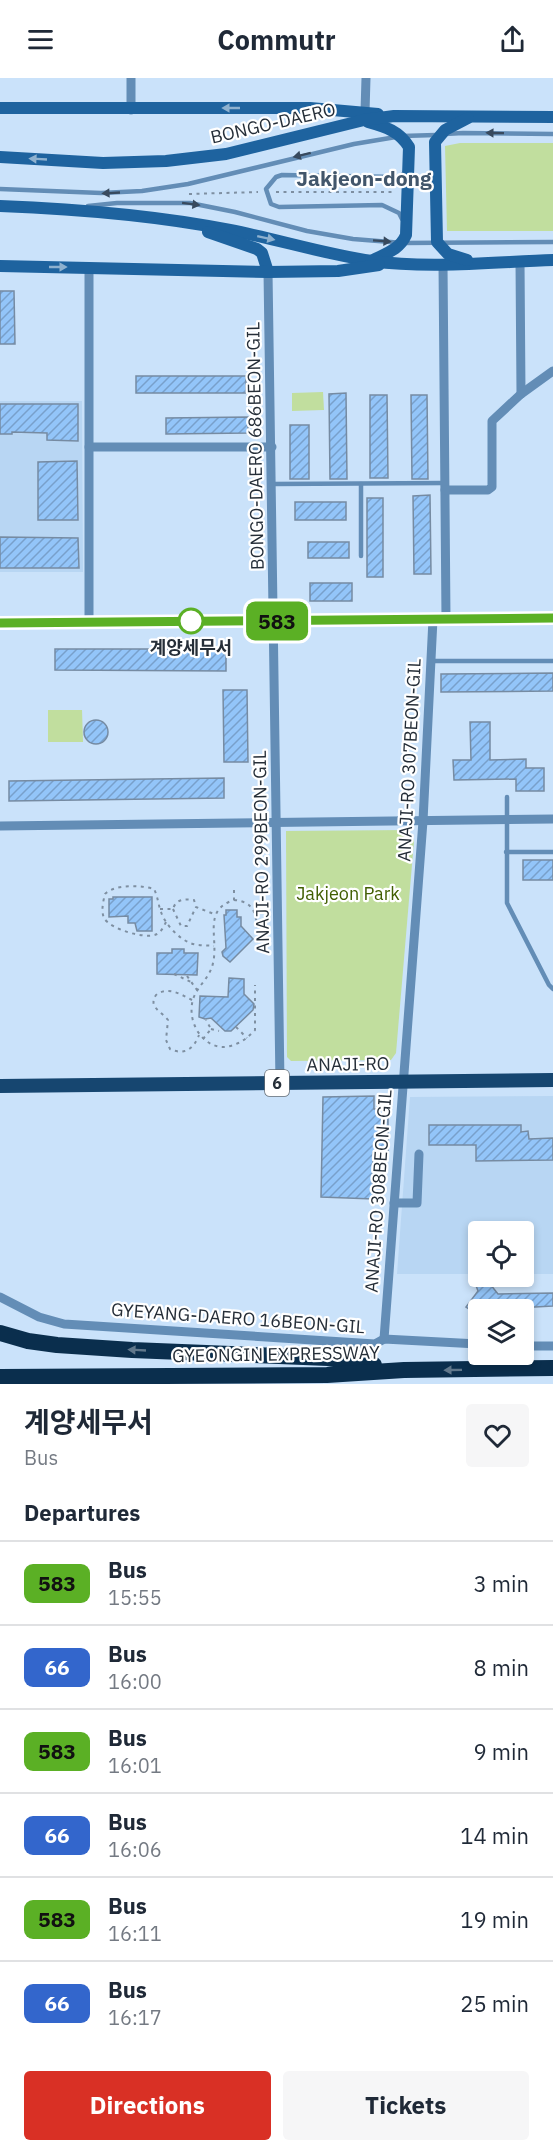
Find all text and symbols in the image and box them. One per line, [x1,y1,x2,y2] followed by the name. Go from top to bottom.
[217,22,336,57] text: Commutr
[24,23,57,56] icon: menu
[496,23,529,56] icon: share
[208,97,338,149] street label: BONGO-DAERO
[222,103,241,113] one-way arrow
[485,128,504,138] one-way arrow
[292,151,311,161] one-way arrow
[28,154,47,164] one-way arrow
[296,164,432,192] district label: Jakjeon-dong
[101,188,120,197] one-way arrow
[182,199,201,209] one-way arrow
[257,233,275,243] one-way arrow
[373,237,392,246] one-way arrow
[49,262,68,272] one-way arrow
[241,322,269,570] street label: BONGO-DAERO 686BEON-GIL
[242,602,312,640] line badge: 583
[258,607,296,635] text: 583
[178,608,204,634] marker: 계양세무서
[150,636,232,659] place label: 계양세무서
[392,658,426,862] street label: ANAJI-RO 307BEON-GIL
[248,750,274,954] street label: ANAJI-RO 299BEON-GIL
[296,882,400,905] park label: Jakjeon Park
[306,1052,390,1076] street label: ANAJI-RO
[265,1070,289,1096] road number: 6
[359,1089,397,1293] street label: ANAJI-RO 308BEON-GIL
[468,1221,534,1365] map controls
[468,1221,534,1287] button: locate
[110,1298,366,1338] street label: GYEYANG-DAERO 16BEON-GIL
[468,1299,534,1365] button: layers
[172,1341,380,1367] street label: GYEONGIN EXPRESSWAY
[127,1345,146,1354] one-way arrow
[443,1365,462,1374] one-way arrow
[24,1403,153,1440] text: 계양세무서
[466,1404,529,1467] button: heart
[24,1444,58,1471] text: Bus
[24,1498,140,1527] text: Departures
[108,1555,147,1584] text: Bus
[38,1569,76,1597] text: 583
[473,1569,529,1598] text: 3 min
[108,1584,162,1611] text: 15:55
[108,1639,147,1668] text: Bus
[44,1653,70,1681] text: 66
[473,1653,529,1682] text: 8 min
[108,1668,162,1695] text: 16:00
[108,1723,147,1752] text: Bus
[38,1737,76,1765] text: 583
[473,1737,529,1766] text: 9 min
[108,1752,162,1779] text: 16:01
[108,1807,147,1836] text: Bus
[44,1821,70,1849] text: 66
[460,1821,529,1850] text: 14 min
[108,1836,162,1863] text: 16:06
[108,1891,147,1920] text: Bus
[38,1905,76,1933] text: 583
[460,1905,529,1934] text: 19 min
[108,1920,162,1947] text: 16:11
[108,1975,147,2004] text: Bus
[44,1989,70,2017] text: 66
[460,1989,529,2018] text: 25 min
[108,2004,162,2031] text: 16:17
[24,2071,271,2140] button: Directions
[283,2071,529,2140] button: Tickets

